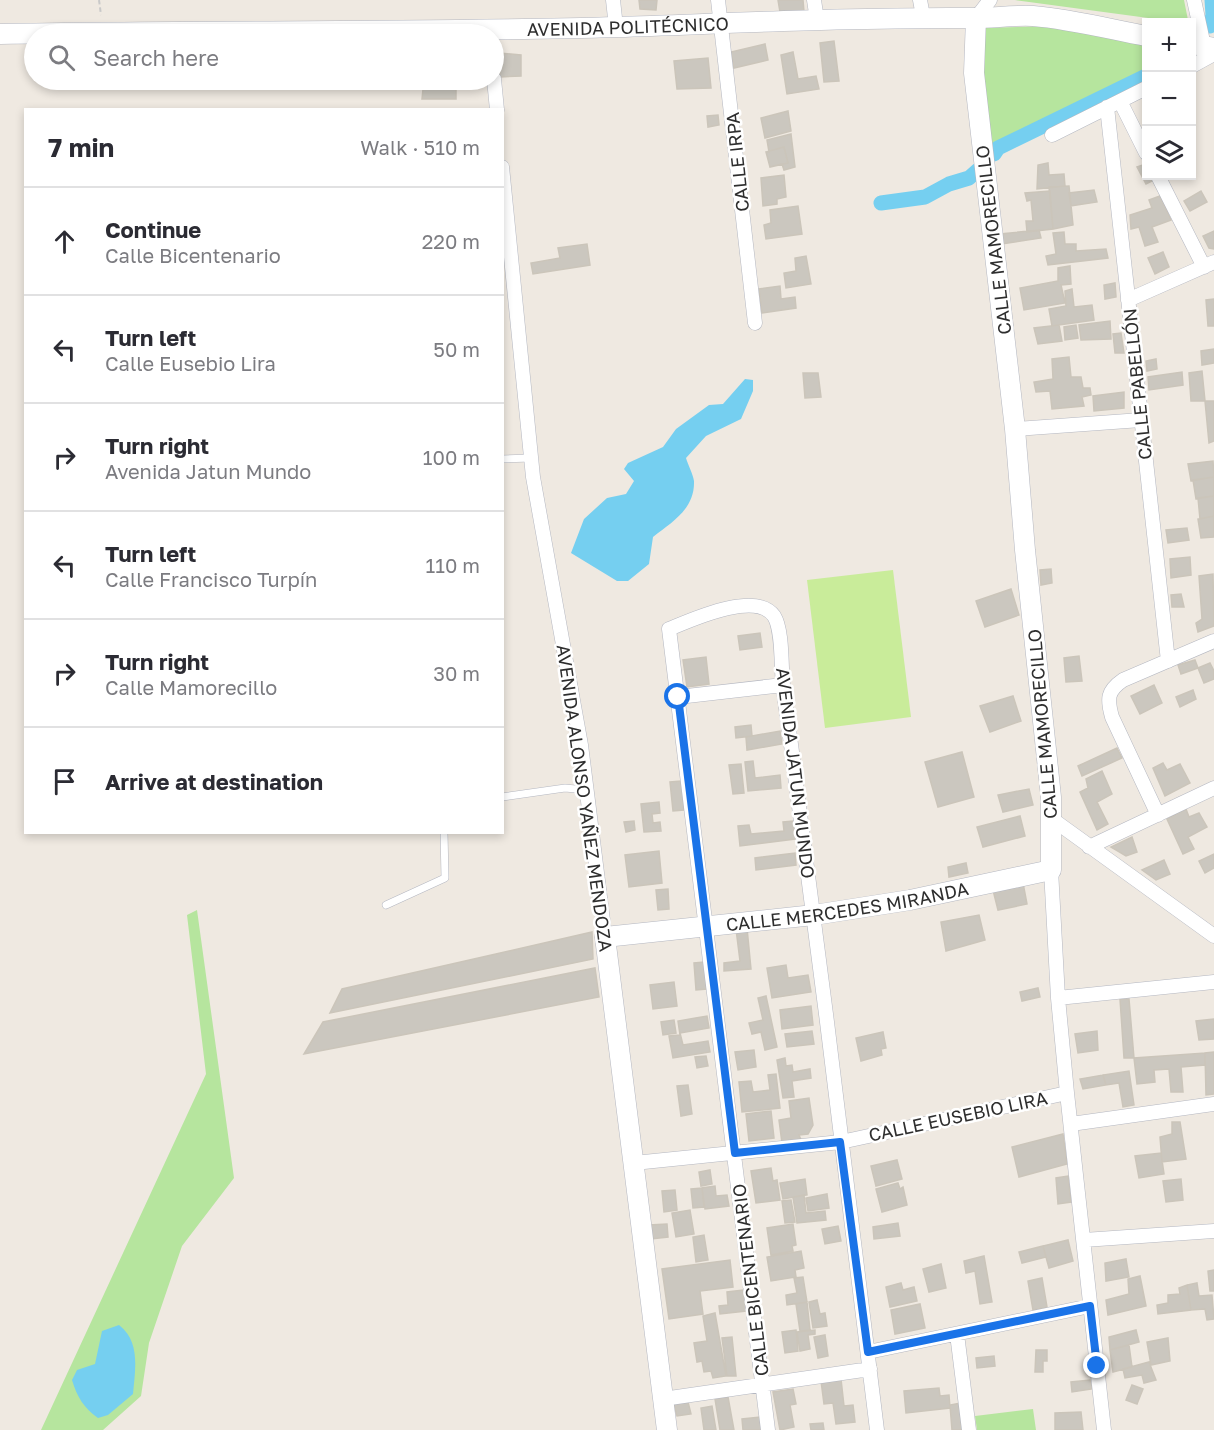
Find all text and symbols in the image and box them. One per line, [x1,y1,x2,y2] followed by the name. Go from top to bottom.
[527,12,729,40] street label: AVENIDA POLITÉCNICO
[1142,18,1196,180] map controls
[1142,18,1196,72] button: +
[24,24,504,90] search box
[45,41,78,74] icon: search
[93,44,219,71] text: Search here
[1142,72,1196,126] button: −
[721,111,753,213] street label: CALLE IRPA
[1142,126,1196,180] button: layers
[48,132,114,163] text: 7 min
[360,135,480,159] text: Walk · 510 m
[970,144,1016,336] street label: CALLE MAMORECILLO
[105,216,201,243] text: Continue
[48,225,81,258] icon: ahead
[422,229,480,253] text: 220 m
[105,243,281,267] text: Calle Bicentenario
[1118,307,1156,461] street label: CALLE PABELLÓN
[105,324,196,351] text: Turn left
[48,333,81,366] icon: left
[433,337,480,361] text: 50 m
[105,351,276,375] text: Calle Eusebio Lira
[105,432,209,459] text: Turn right
[48,441,81,474] icon: right
[423,445,480,469] text: 100 m
[105,459,311,483] text: Avenida Jatun Mundo
[105,540,196,567] text: Turn left
[48,549,81,582] icon: left
[426,553,480,577] text: 110 m
[105,567,317,591] text: Calle Francisco Turpín
[1023,628,1061,820] street label: CALLE MAMORECILLO
[553,643,617,953] street label: AVENIDA ALONSO YAÑEZ MENDOZA
[105,648,209,675] text: Turn right
[48,657,81,690] icon: right
[433,661,480,685] text: 30 m
[772,666,820,880] street label: AVENIDA JATUN MUNDO
[105,675,277,699] text: Calle Mamorecillo
[664,683,690,709] route start
[48,765,81,798] icon: arrive
[105,768,323,795] text: Arrive at destination
[725,877,970,935] street label: CALLE MERCEDES MIRANDA
[867,1086,1049,1146] street label: CALLE EUSEBIO LIRA
[727,1183,773,1377] street label: CALLE BICENTENARIO
[1083,1352,1109,1378] route end

